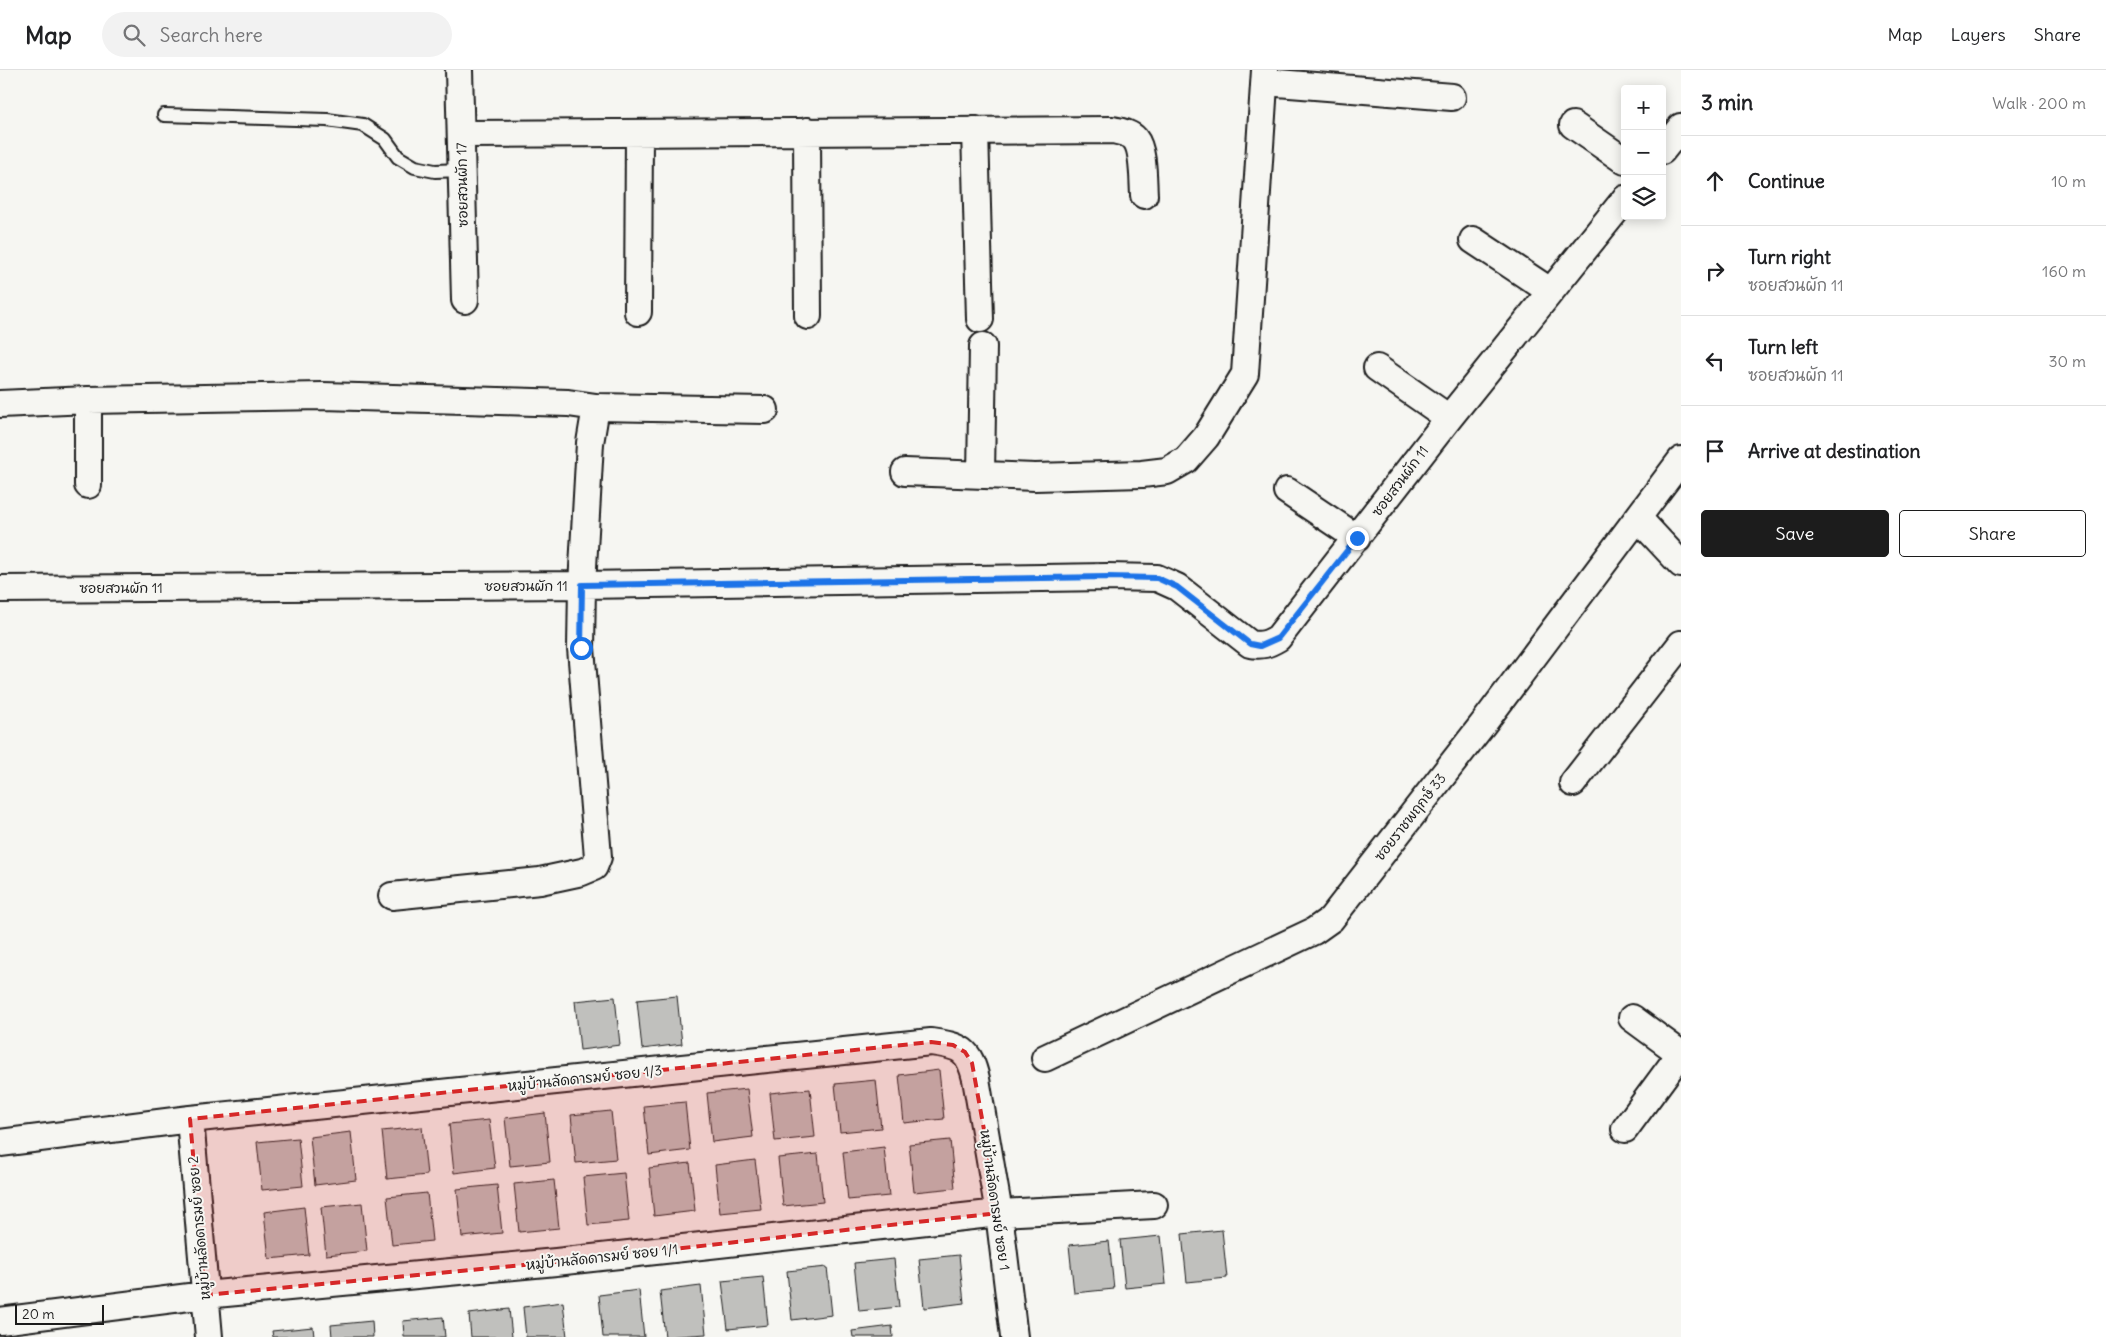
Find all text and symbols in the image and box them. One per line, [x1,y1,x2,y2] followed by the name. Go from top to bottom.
[102,12,452,57] search box
[25,20,72,50] text: Map
[120,21,148,49] icon: search
[160,23,263,47] text: Search here
[1887,23,1922,46] text: Map
[1950,23,2006,46] text: Layers
[2034,23,2081,46] text: Share
[1621,85,1666,220] map controls
[1621,85,1666,130] button: +
[1701,89,1753,116] text: 3 min
[1992,93,2086,113] text: Walk · 200 m
[1621,130,1666,175] button: −
[452,142,472,228] street label: ซอยสวนผัก 17
[1701,167,1729,195] icon: ahead
[1748,169,1825,193] text: Continue
[2051,171,2086,191] text: 10 m
[1621,175,1666,220] button: layers
[1748,245,1831,269] text: Turn right
[1701,257,1729,285] icon: right
[2042,261,2086,281] text: 160 m
[1748,275,1844,295] text: ซอยสวนผัก 11
[1748,335,1818,359] text: Turn left
[1701,347,1729,375] icon: left
[2049,351,2086,371] text: 30 m
[1748,365,1844,385] text: ซอยสวนผัก 11
[1701,437,1729,465] icon: arrive
[1748,439,1921,463] text: Arrive at destination
[1368,442,1432,520] street label: ซอยสวนผัก 11
[1701,510,1889,557] button: Save
[1899,510,2086,557] button: Share
[1346,527,1369,550] route end
[484,577,568,595] street label: ซอยสวนผัก 11
[79,579,163,597] street label: ซอยสวนผัก 11
[570,637,593,660] route start
[1370,770,1450,864] street label: ซอยราชพฤกษ์ 33
[507,1061,663,1096] street label: หมู่บ้านลัดดารมย์ ซอย 1/3
[975,1128,1014,1272] street label: หมู่บ้านลัดดารมย์ ซอย 1
[184,1155,215,1301] street label: หมู่บ้านลัดดารมย์ ซอย 2
[525,1240,679,1275] street label: หมู่บ้านลัดดารมย์ ซอย 1/1
[15,1302,104,1325] scale bar
[22,1305,55,1323] text: 20 m

